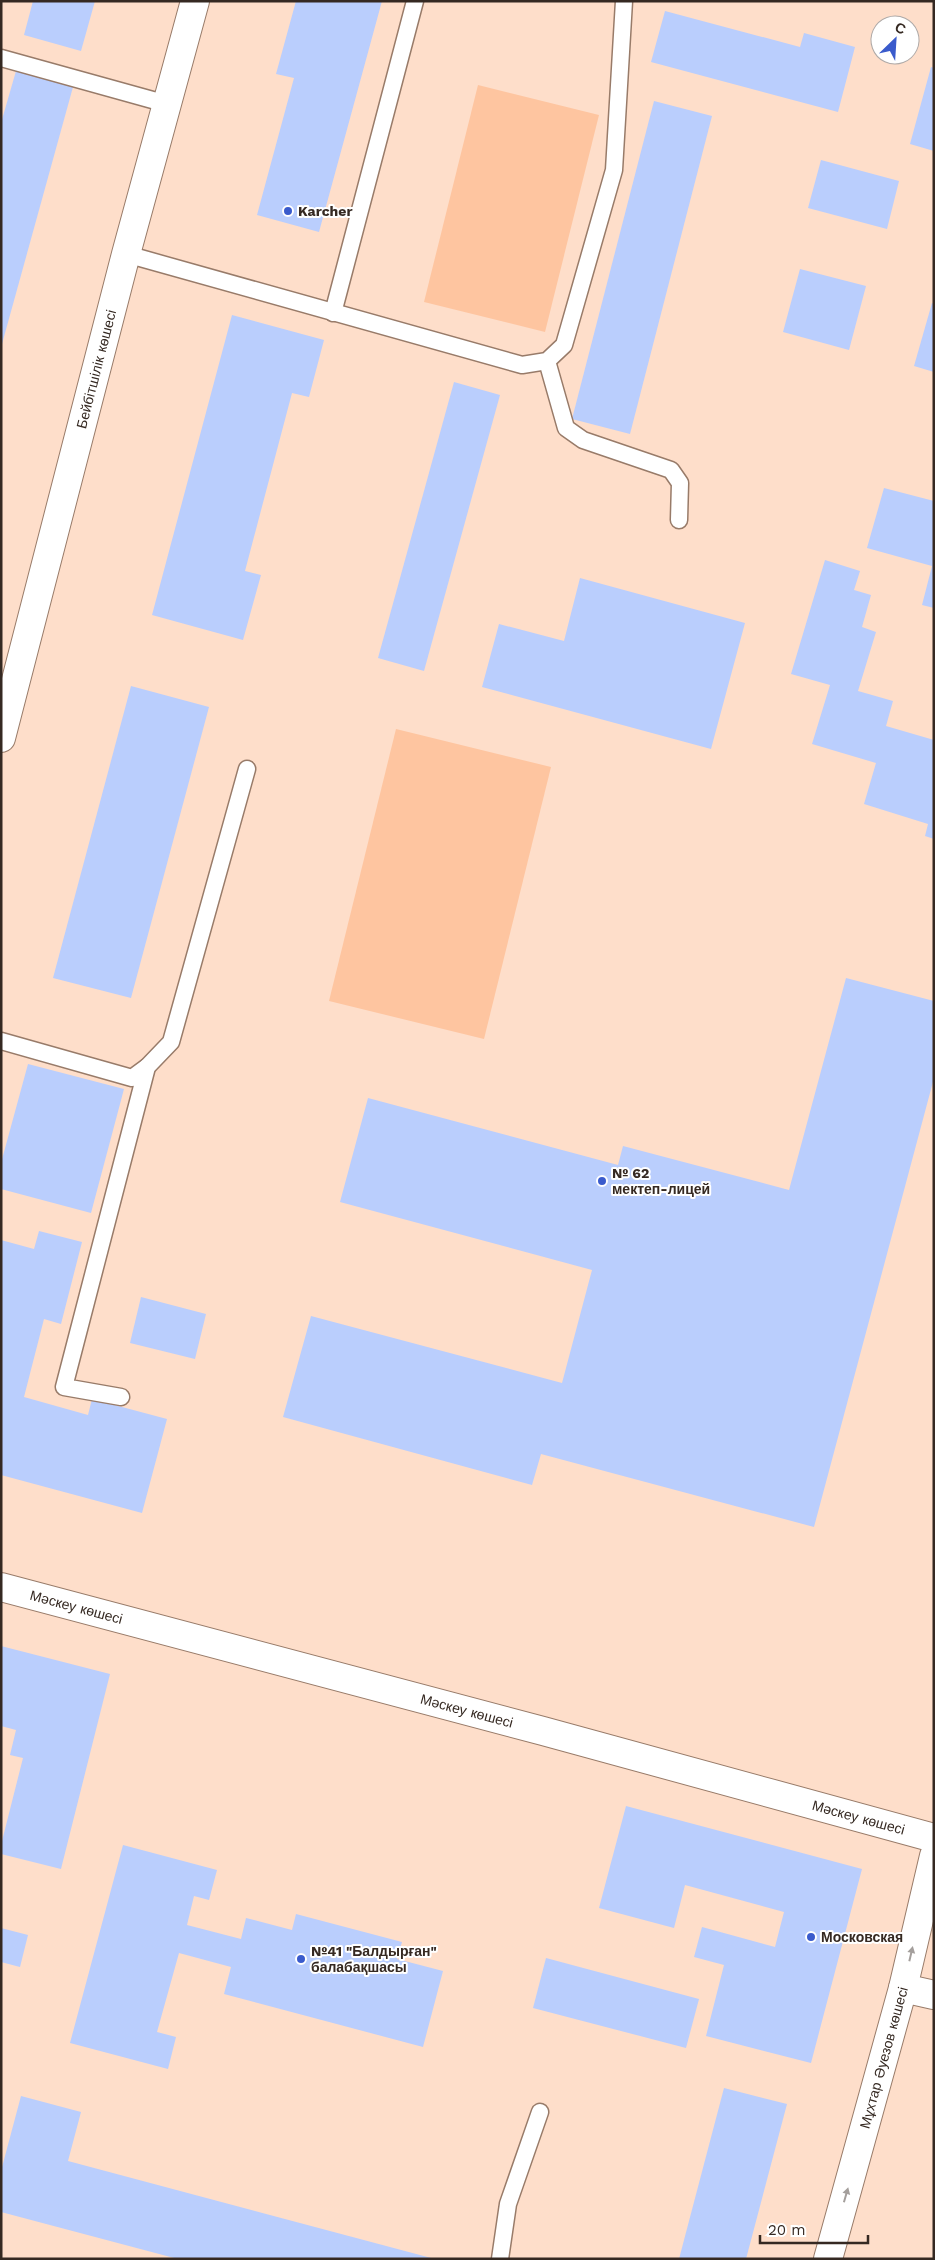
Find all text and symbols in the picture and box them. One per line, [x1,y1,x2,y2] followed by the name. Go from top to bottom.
[870,15,920,65] north arrow
[893,19,908,38] text: С
[298,203,352,219] place label: Karcher
[282,205,294,217] marker: Karcher
[73,308,119,430] street label: Бейбітшілік көшесі
[612,1165,710,1197] place label: № 62 мектеп-лицей
[596,1175,608,1187] marker: № 62 мектеп-лицей
[28,1587,124,1627] street label: Мәскеу көшесі
[419,1691,515,1731] street label: Мәскеу көшесі
[811,1797,907,1838] street label: Мәскеу көшесі
[821,1929,903,1945] place label: Московская
[805,1931,817,1943] marker: Московская
[311,1943,437,1975] place label: №41 "Балдырған" балабақшасы
[907,1946,915,1961] one-way arrow
[295,1953,307,1965] marker: №41 "Балдырған" балабақшасы
[857,1985,911,2130] street label: Мұхтар Әуезов көшесі
[842,2187,850,2202] one-way arrow
[760,2212,868,2244] scale bar
[768,2221,806,2239] text: 20 m

